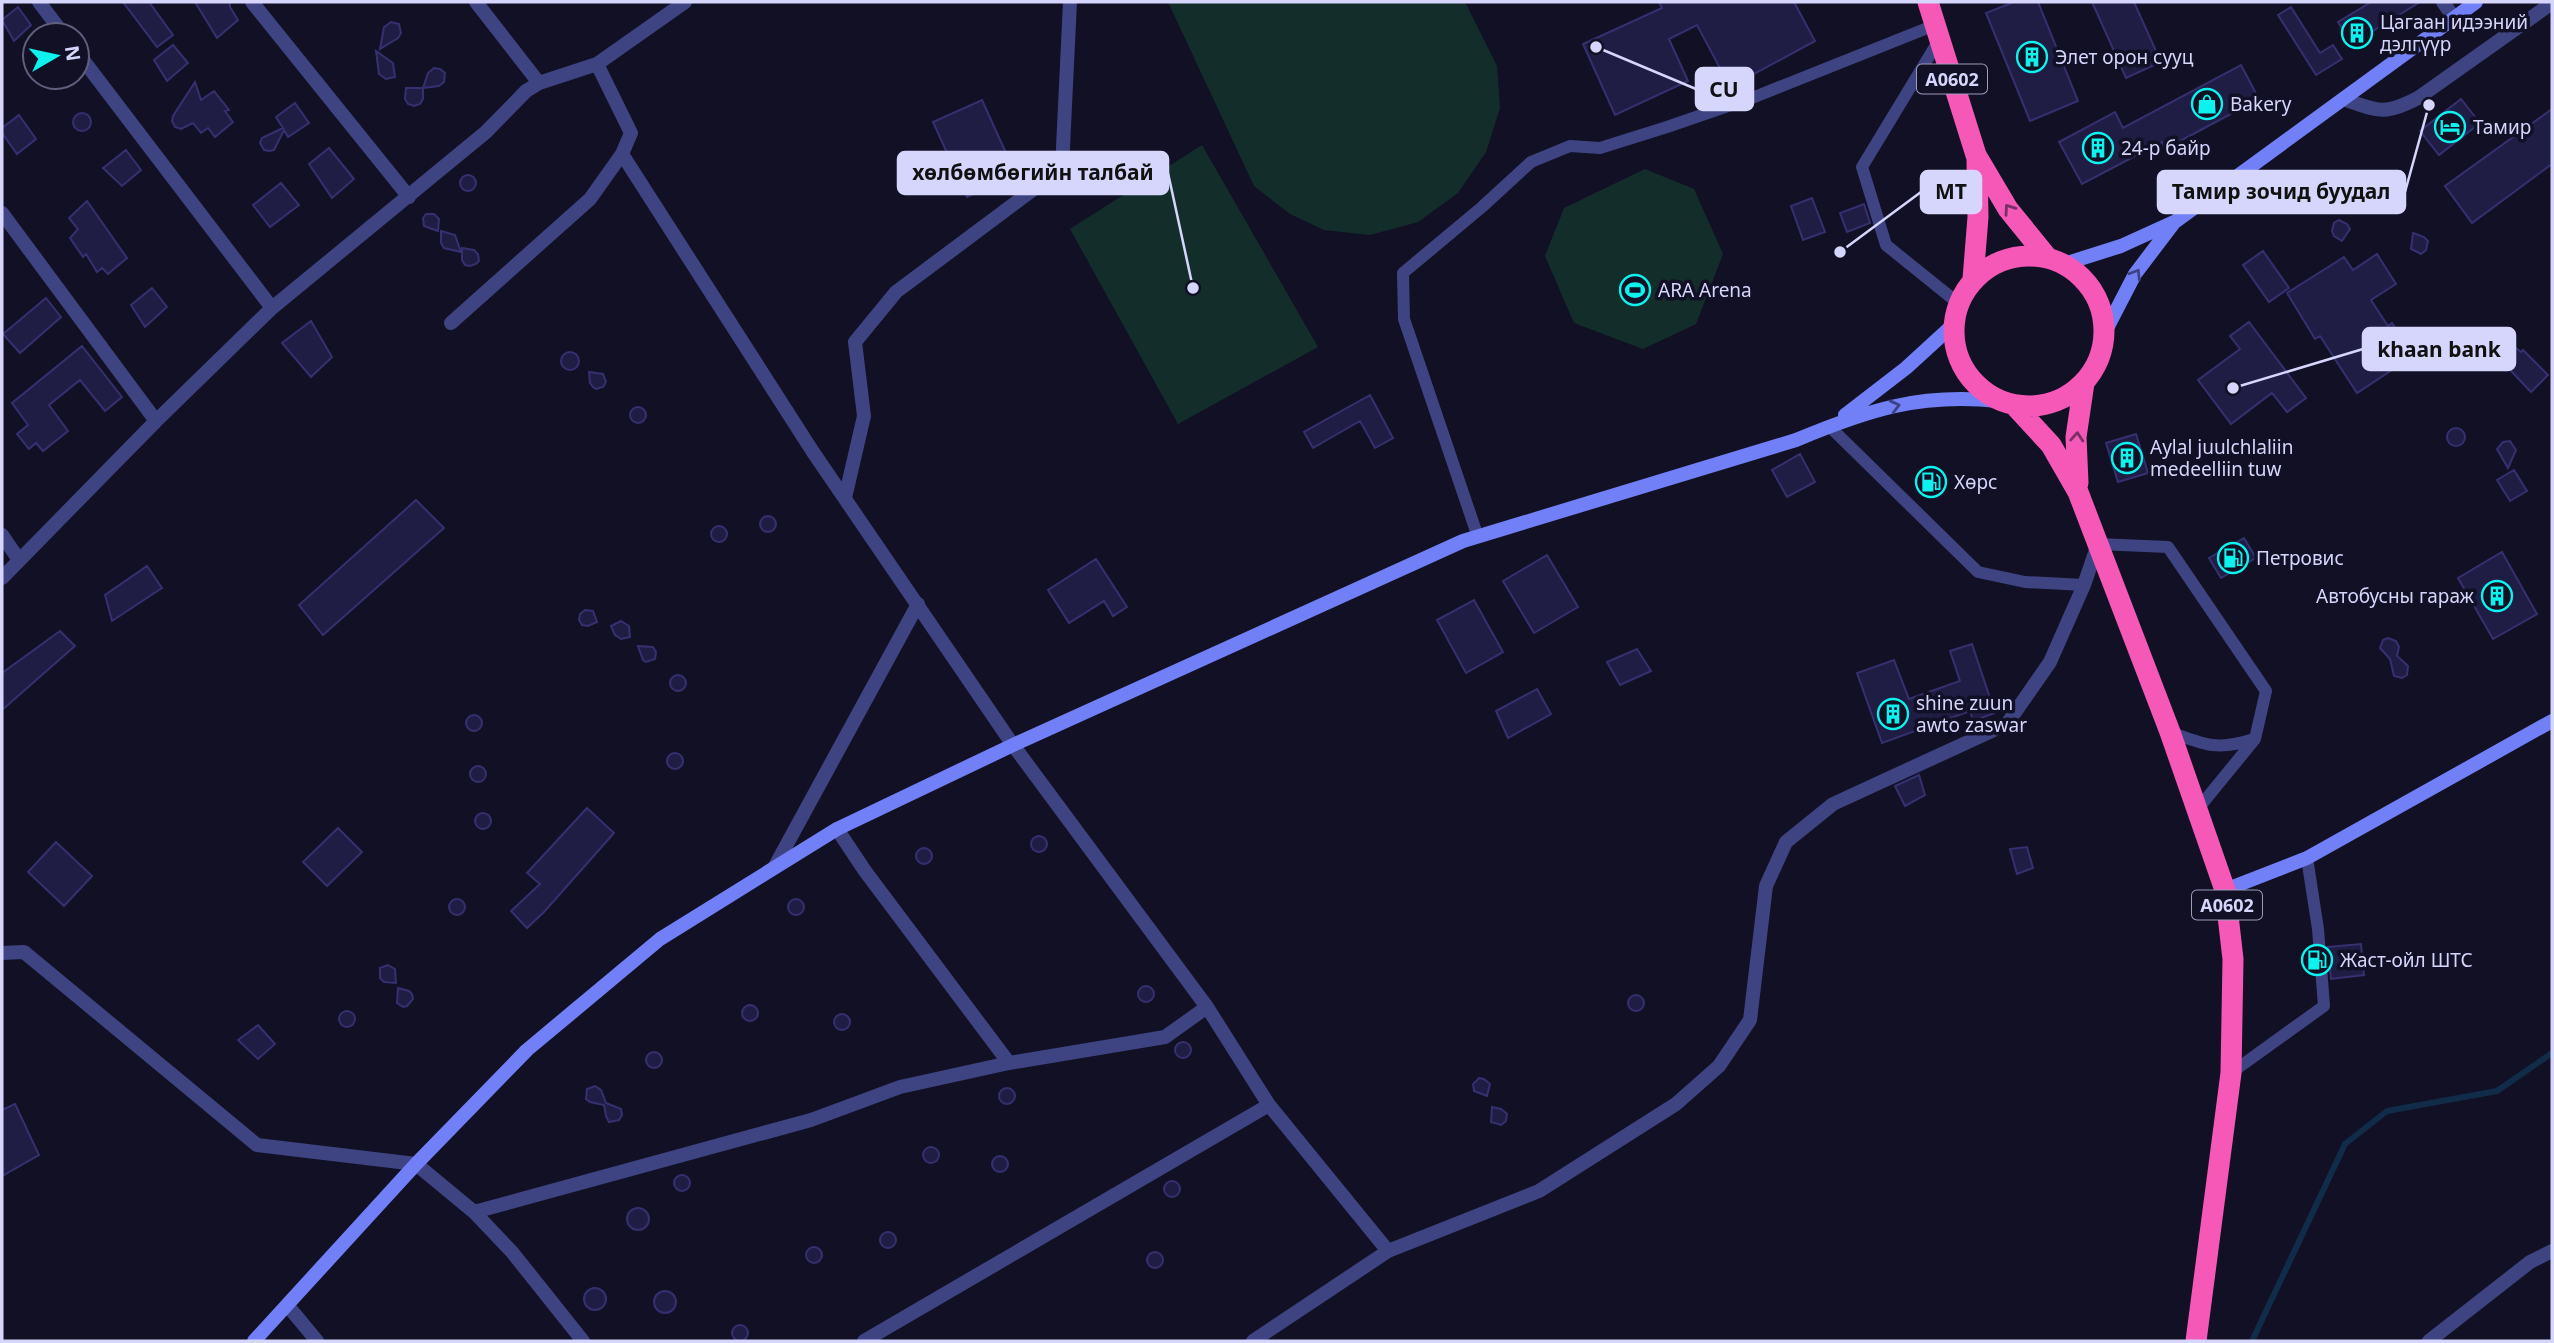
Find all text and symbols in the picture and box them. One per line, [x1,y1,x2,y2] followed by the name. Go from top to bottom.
[2380,9,2528,57] place label: Цагаан идээний дэлгүүр
[2340,16,2374,50] building icon: Цагаан идээний дэлгүүр
[21,21,91,91] north arrow
[2015,40,2049,74] building icon: Элет орон сууц
[59,44,87,63] text: N
[2055,44,2194,70] place label: Элет орон сууц
[1917,64,1987,94] road number: A0602
[1696,68,1753,110] callout: CU
[1709,75,1739,103] text: CU
[2190,87,2224,121] shop icon: Bakery
[2230,91,2292,117] place label: Bakery
[2433,110,2467,144] hotel icon: Тамир
[2473,114,2531,140] place label: Тамир
[2081,131,2115,165] building icon: 24-р байр
[2121,135,2211,161] place label: 24-р байр
[898,152,1168,194] callout: хөлбөмбөгийн талбай
[912,158,1154,186] text: хөлбөмбөгийн талбай
[1921,171,1981,213] callout: MT
[2158,171,2405,213] callout: Тамир зочид буудал
[1935,177,1967,205] text: MT
[2172,177,2390,205] text: Тамир зочид буудал
[2005,204,2017,217] one-way arrow
[2127,269,2140,282] one-way arrow
[1618,273,1652,307] sports icon: ARA Arena
[1658,277,1752,303] place label: ARA Arena
[2363,328,2515,370] callout: khaan bank
[2377,335,2502,363] text: khaan bank
[1888,400,1900,414] one-way arrow
[2069,431,2084,442] one-way arrow
[2150,434,2293,482] place label: Aylal juulchlaliin medeelliin tuw
[2110,441,2144,475] building icon: Aylal juulchlaliin medeelliin tuw
[1914,465,1948,499] fuel station icon: Хөрс
[1954,469,1997,495] place label: Хөрс
[2216,541,2250,575] fuel station icon: Петровис
[2256,545,2344,571] place label: Петровис
[2480,579,2514,613] building icon: Автобусны гараж
[2316,583,2475,609] place label: Автобусны гараж
[1916,690,2027,738] place label: shine zuun awto zaswar
[1876,697,1910,731] building icon: shine zuun awto zaswar
[2192,890,2262,920] road number: A0602
[2300,943,2334,977] fuel station icon: Жаст-ойл ШТС
[2340,947,2473,973] place label: Жаст-ойл ШТС

